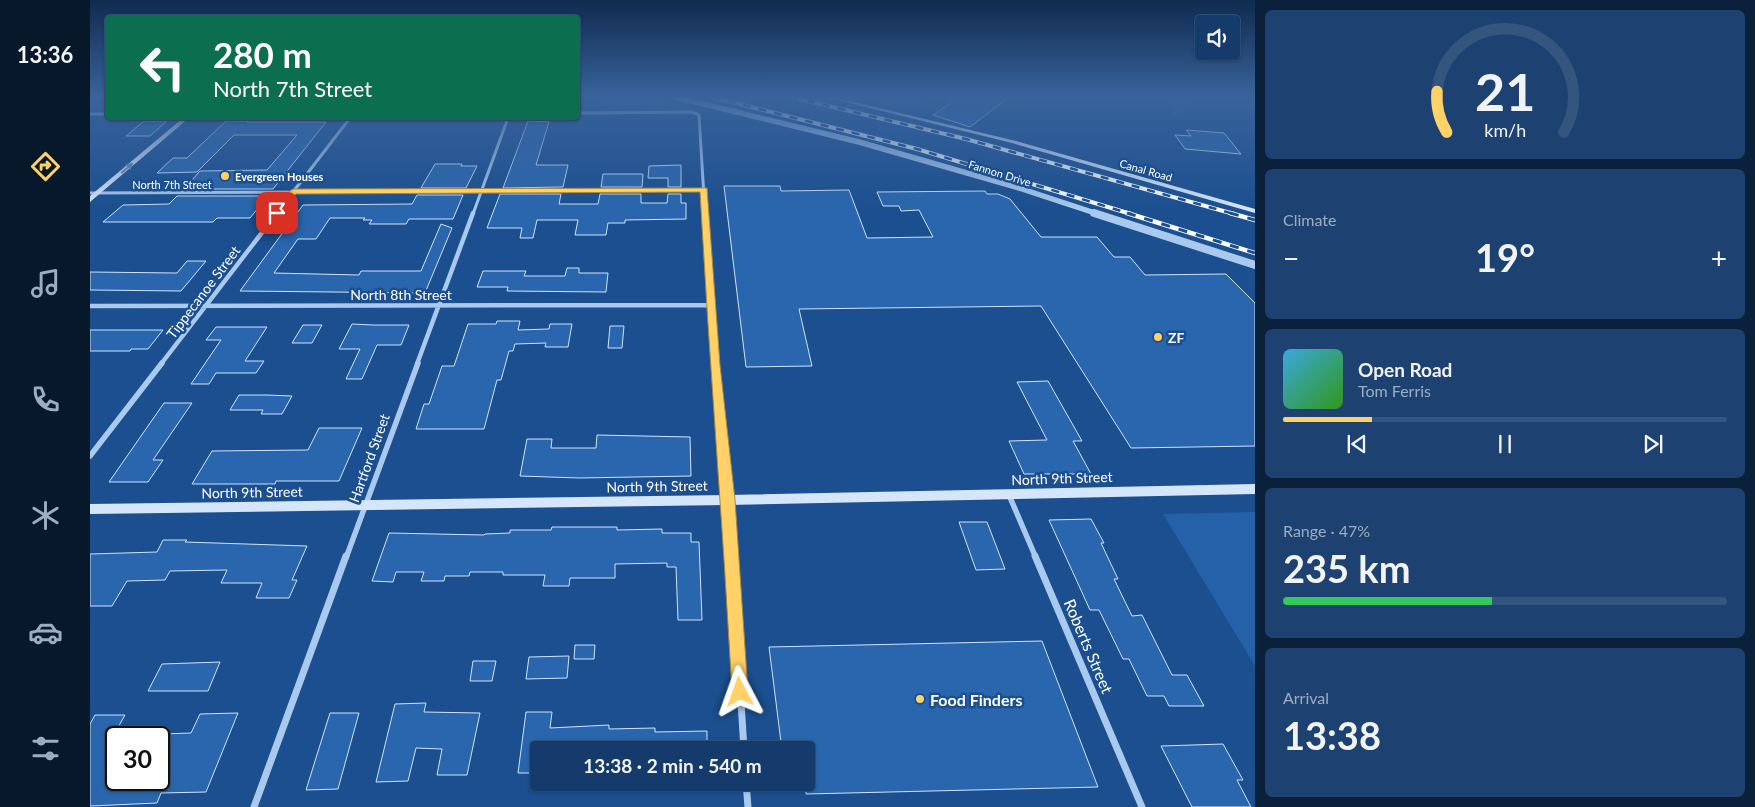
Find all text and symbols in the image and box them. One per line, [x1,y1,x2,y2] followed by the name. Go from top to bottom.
[1195,15,1240,60] map controls
[1195,15,1240,60] button: sound
[213,33,312,75] text: 280 m
[130,35,195,100] icon: left
[17,41,73,68] text: 13:36
[1475,60,1535,122] text: 21
[213,75,372,102] text: North 7th Street
[1484,119,1526,141] text: km/h
[28,149,63,184] icon: directions
[1118,156,1174,184] street label: Canal Road
[967,157,1033,189] street label: Fannon Drive
[120,163,133,174] one-way arrow
[219,170,231,182] marker: Evergreen Houses
[235,170,324,183] place label: Evergreen Houses
[132,178,212,191] street label: North 7th Street
[256,192,298,234] pin
[263,199,291,227] icon: arrive
[1283,210,1336,229] text: Climate
[1475,234,1535,280] text: 19°
[1283,241,1299,275] text: −
[1711,241,1727,275] text: +
[163,242,243,342] street label: Tippecanoe Street
[28,266,63,301] icon: music
[350,286,452,303] street label: North 8th Street
[1168,329,1184,346] place label: ZF
[1152,331,1164,343] marker: ZF
[1358,358,1452,381] text: Open Road
[1358,381,1431,400] text: Tom Ferris
[28,382,63,417] icon: phone
[345,411,393,505] street label: Hartford Street
[1343,430,1371,458] icon: previous
[1491,430,1519,458] icon: pause
[1639,430,1667,458] icon: next
[1011,468,1113,488] street label: North 9th Street
[606,477,708,495] street label: North 9th Street
[201,483,303,501] street label: North 9th Street
[28,498,63,533] icon: climate
[1283,521,1370,540] text: Range · 47%
[1283,545,1411,591] text: 235 km
[1061,596,1118,696] street label: Roberts Street
[28,615,63,650] icon: car
[713,665,765,717] position arrow
[1283,688,1329,707] text: Arrival
[930,690,1022,709] place label: Food Finders
[914,693,926,705] marker: Food Finders
[1283,712,1381,758] text: 13:38
[105,726,170,791] speed limit sign: 30
[28,731,63,766] icon: filters
[583,754,762,777] text: 13:38 · 2 min · 540 m

